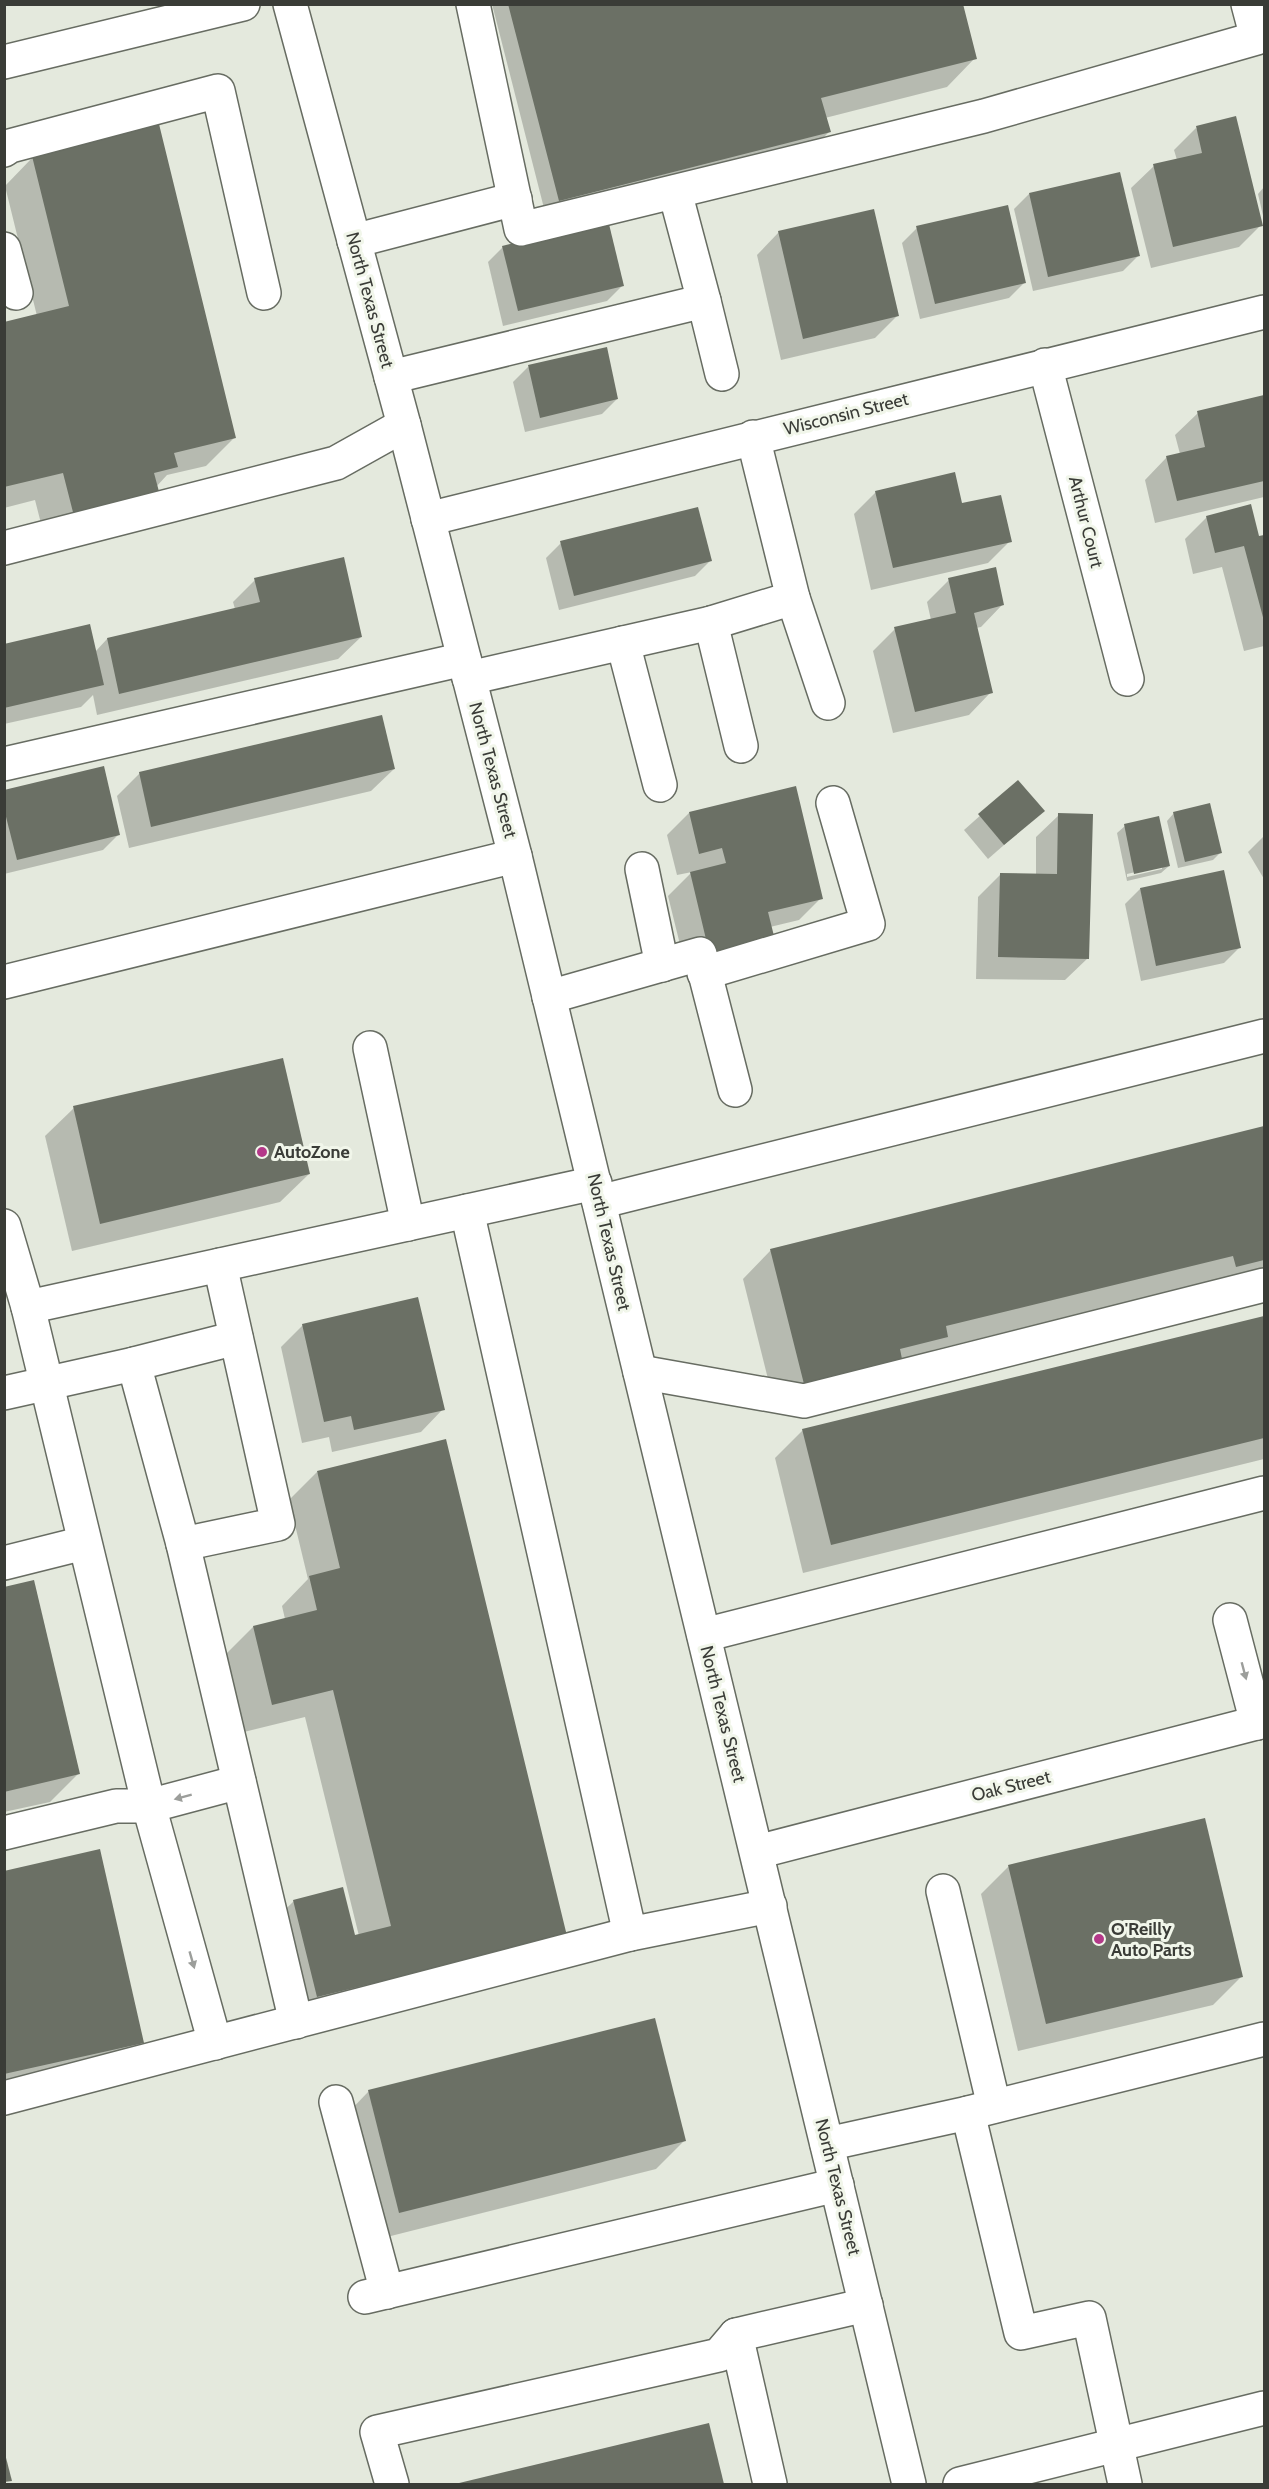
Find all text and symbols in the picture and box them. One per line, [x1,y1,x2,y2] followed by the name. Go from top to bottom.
[341,230,399,370] street label: North Texas Street
[781,388,911,440] street label: Wisconsin Street
[1064,474,1108,570] street label: Arthur Court
[464,700,522,840] street label: North Texas Street
[274,1141,350,1163] place label: AutoZone
[255,1145,269,1159] marker: AutoZone
[583,1171,635,1313] street label: North Texas Street
[695,1643,751,1785] street label: North Texas Street
[1239,1662,1249,1681] one-way arrow
[969,1766,1053,1806] street label: Oak Street
[173,1793,191,1802] one-way arrow
[1111,1918,1192,1961] place label: O'Reilly Auto Parts
[1092,1932,1106,1946] marker: O'Reilly Auto Parts
[188,1951,197,1969] one-way arrow
[810,2116,866,2258] street label: North Texas Street

